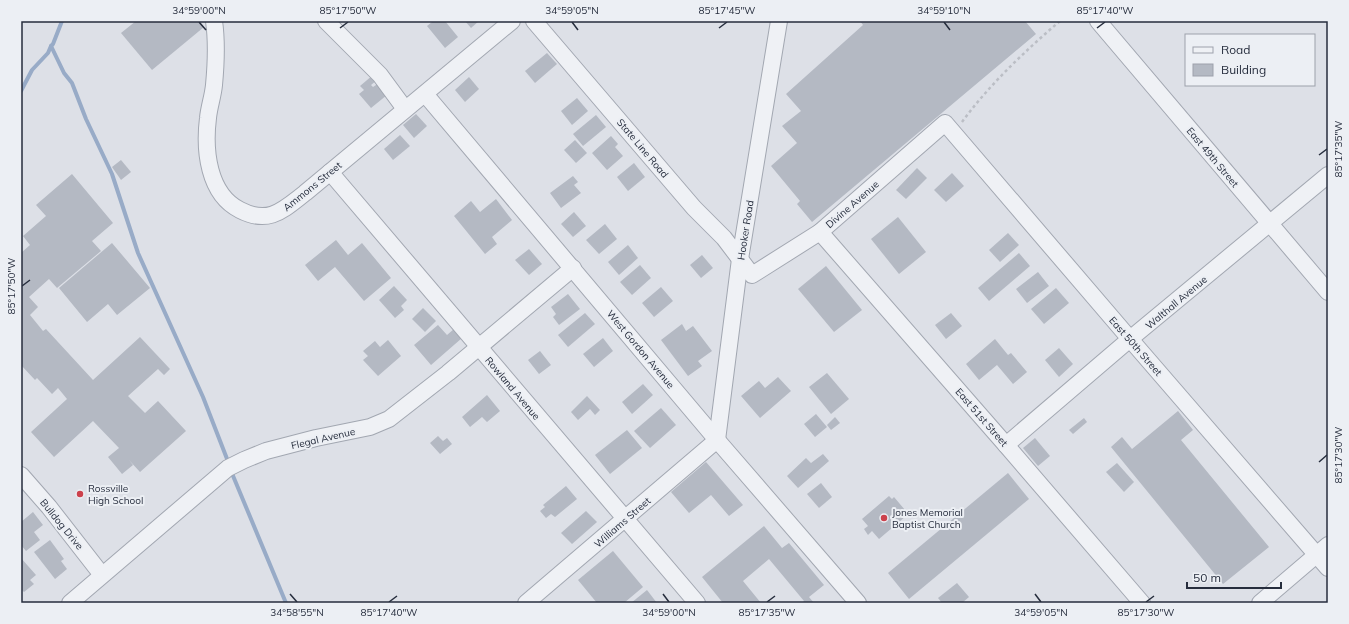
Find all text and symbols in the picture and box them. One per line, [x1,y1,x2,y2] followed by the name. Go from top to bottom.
[172,4,226,17] text: 34°59'00"N
[320,4,376,17] text: 85°17'50"W
[545,4,599,17] text: 34°59'05"N
[699,4,755,17] text: 85°17'45"W
[917,4,971,17] text: 34°59'10"N
[1077,4,1133,17] text: 85°17'40"W
[1185,34,1315,86] legend
[1221,42,1250,57] text: Road
[1221,62,1266,77] text: Building
[614,116,671,181] street label: State Line Road
[1332,121,1345,177] text: 85°17'35"W
[1184,125,1242,190] street label: East 49th Street
[280,158,345,214] street label: Ammons Street
[823,178,882,231] street label: Divine Avenue
[734,199,757,261] street label: Hooker Road
[5,258,18,314] text: 85°17'50"W
[1143,273,1210,332] street label: Walthall Avenue
[604,307,677,391] street label: West Gordon Avenue
[1106,314,1165,379] street label: East 50th Street
[482,354,543,423] street label: Rowland Avenue
[953,385,1011,450] street label: East 51st Street
[290,425,356,452] street label: Flegal Avenue
[1332,427,1345,483] text: 85°17'30"W
[88,482,143,507] place label: Rossville High School
[75,489,85,499] marker: Rossville High School
[591,494,654,550] street label: Williams Street
[37,496,86,552] street label: Bulldog Drive
[892,506,963,531] place label: Jones Memorial Baptist Church
[879,513,889,523] marker: Jones Memorial Baptist Church
[1187,564,1281,590] scale bar
[1193,570,1221,585] text: 50 m
[270,606,324,619] text: 34°58'55"N
[361,606,417,619] text: 85°17'40"W
[642,606,696,619] text: 34°59'00"N
[739,606,795,619] text: 85°17'35"W
[1014,606,1068,619] text: 34°59'05"N
[1118,606,1174,619] text: 85°17'30"W

